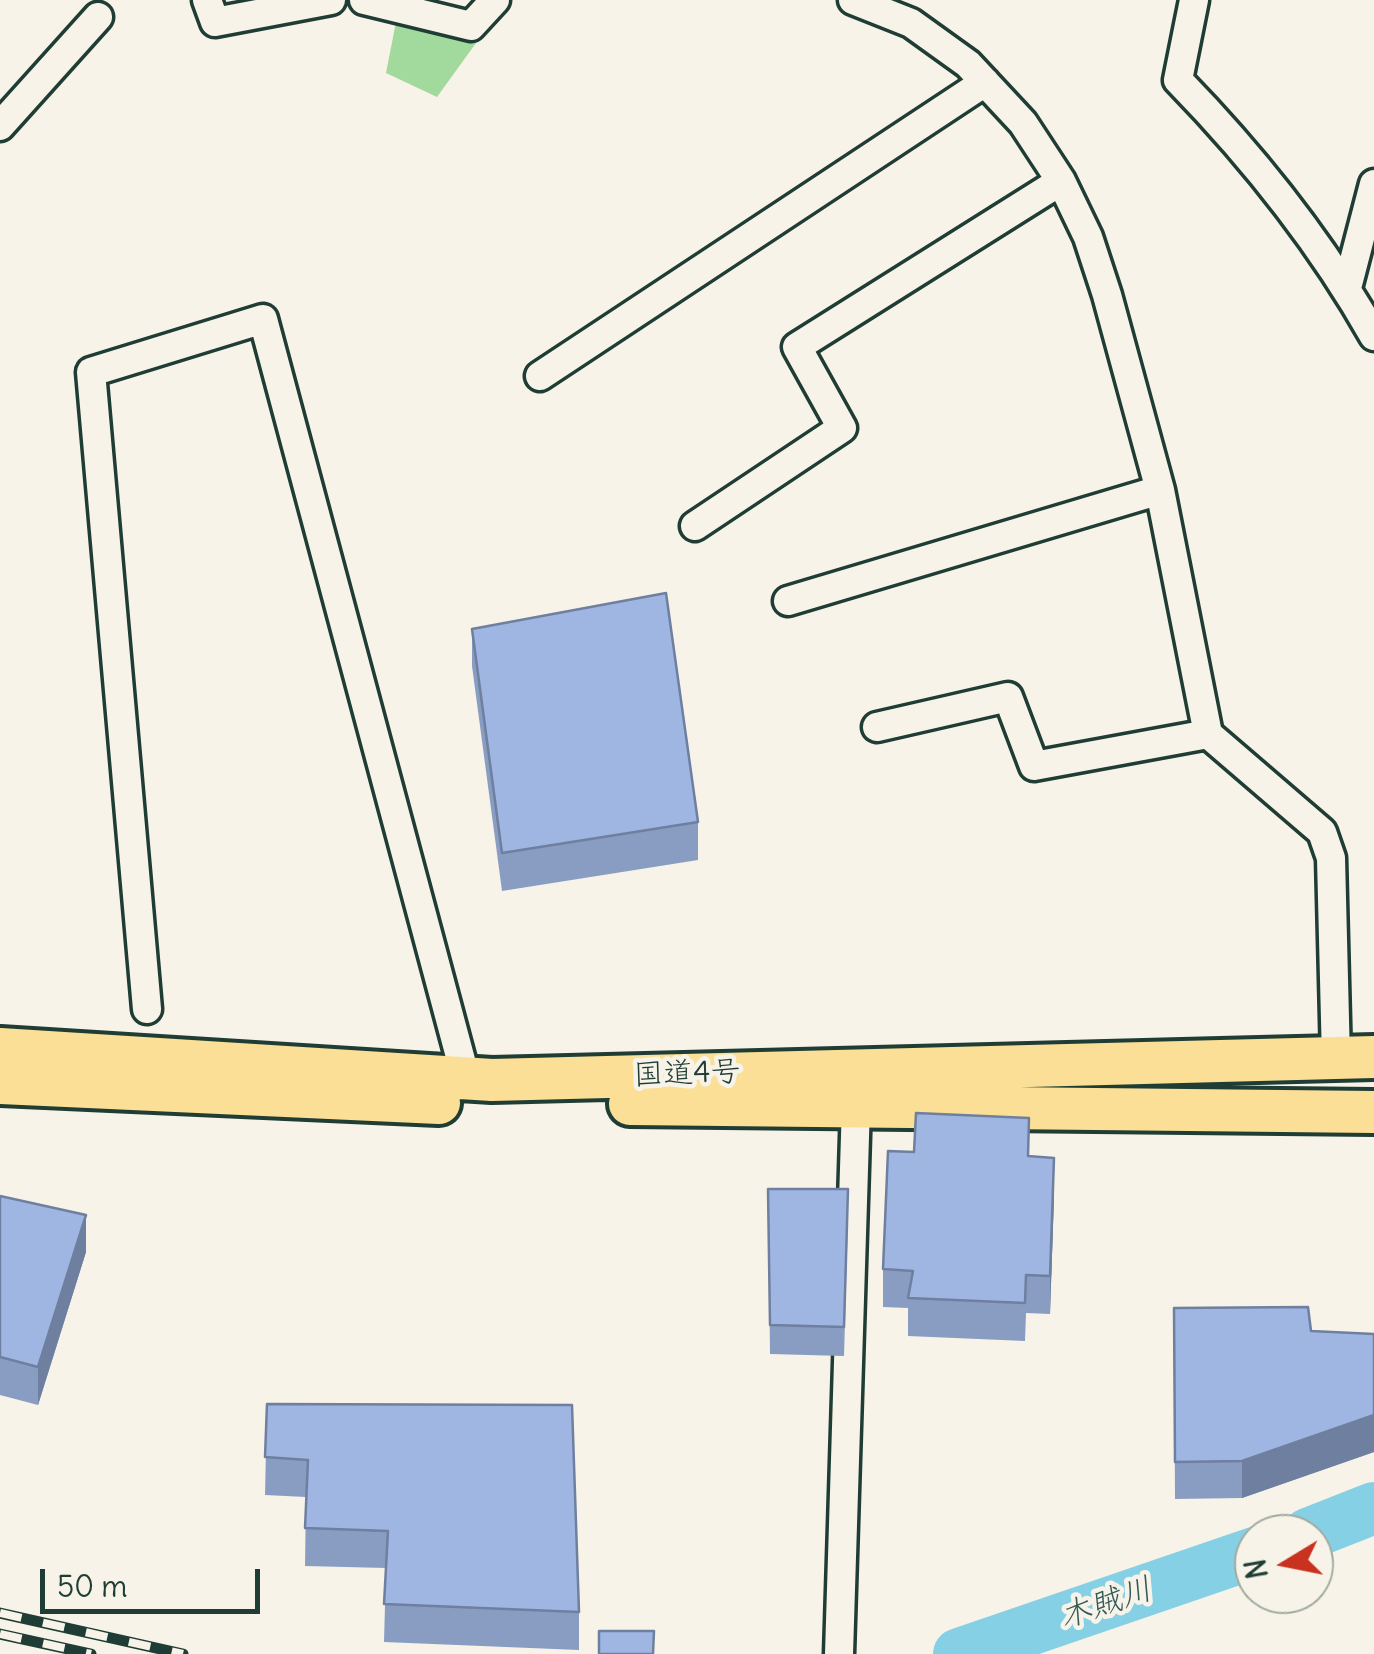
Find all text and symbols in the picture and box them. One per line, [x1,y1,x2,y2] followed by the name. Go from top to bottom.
[633,1054,741,1094] street label: 国道4号
[1234,1514,1334,1614] north arrow
[45,1549,265,1611] scale bar
[1237,1556,1276,1582] text: N
[57,1567,127,1605] text: 50 m
[1054,1570,1158,1638] water label: 木賊川

